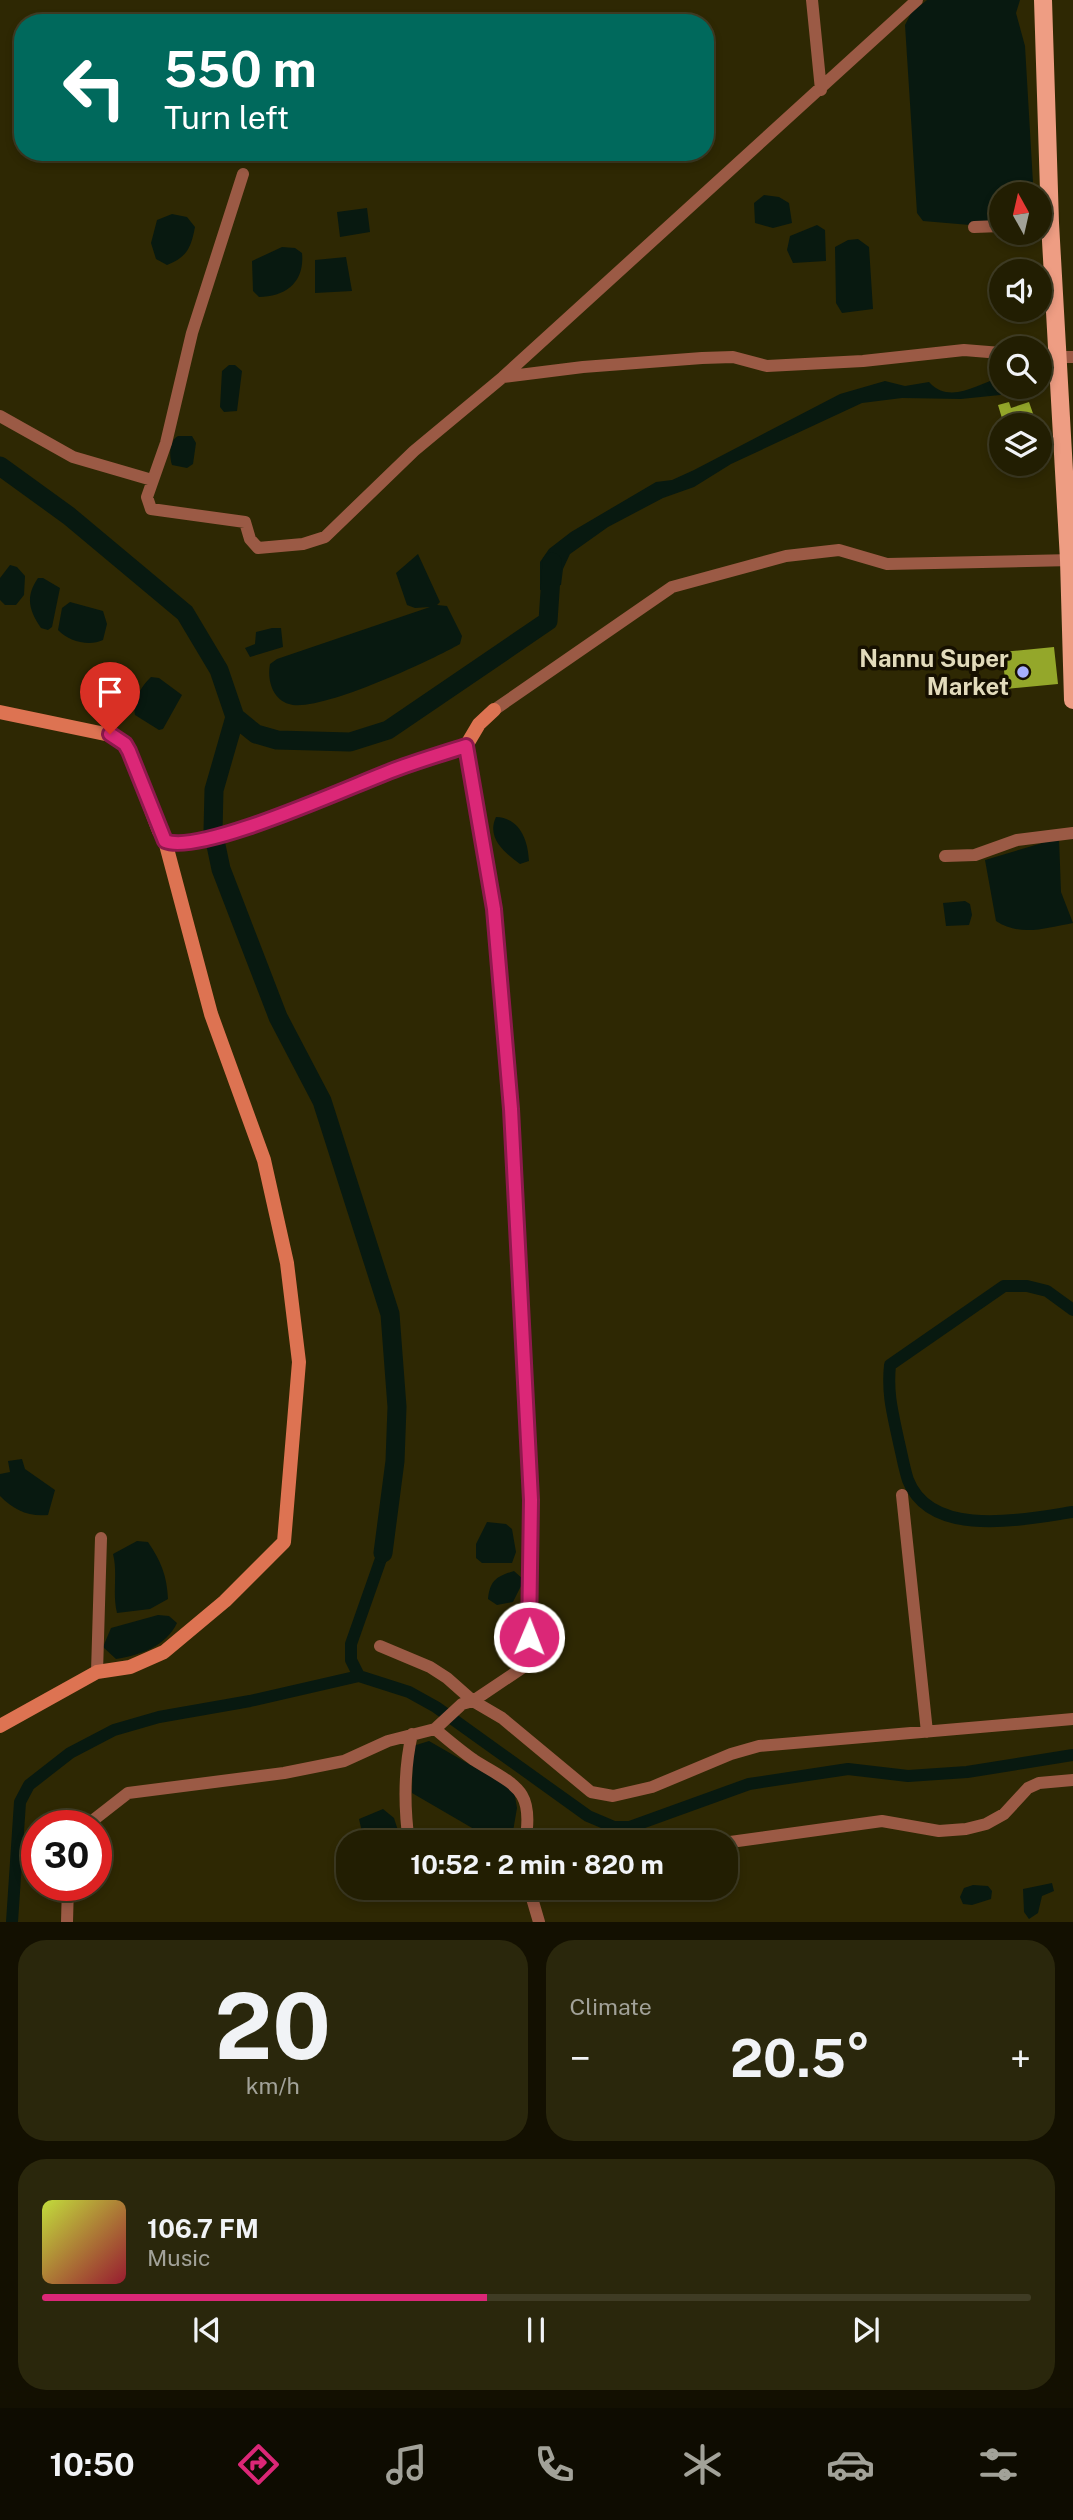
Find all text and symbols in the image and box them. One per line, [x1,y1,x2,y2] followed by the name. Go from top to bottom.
[164,40,317,98] text: 550 m
[49,42,140,133] icon: left
[164,99,289,136] text: Turn left
[989,182,1052,245] north arrow
[989,182,1052,476] map controls
[989,259,1052,322] button: sound
[989,336,1052,399] button: search
[989,413,1052,476] button: layers
[859,644,1009,700] place label: Nannu Super Market
[80,662,140,734] pin
[1015,664,1031,680] marker: Nannu Super Market
[91,673,129,711] icon: arrive
[492,1600,566,1674] position arrow
[21,1810,112,1901] speed limit sign: 30
[410,1849,664,1880] text: 10:52 · 2 min · 820 m
[215,1973,331,2079] text: 20
[570,1993,652,2020] text: Climate
[730,2028,870,2089] text: 20.5°
[570,2036,591,2081] text: −
[1010,2036,1031,2081] text: +
[246,2072,300,2099] text: km/h
[147,2213,259,2244] text: 106.7 FM
[147,2244,211,2271] text: Music
[188,2311,226,2349] icon: previous
[517,2311,555,2349] icon: pause
[847,2311,885,2349] icon: next
[234,2440,283,2489] icon: directions
[382,2440,431,2489] icon: music
[530,2440,579,2489] icon: phone
[678,2440,727,2489] icon: climate
[826,2440,875,2489] icon: car
[974,2440,1023,2489] icon: filters
[50,2446,135,2483] text: 10:50

